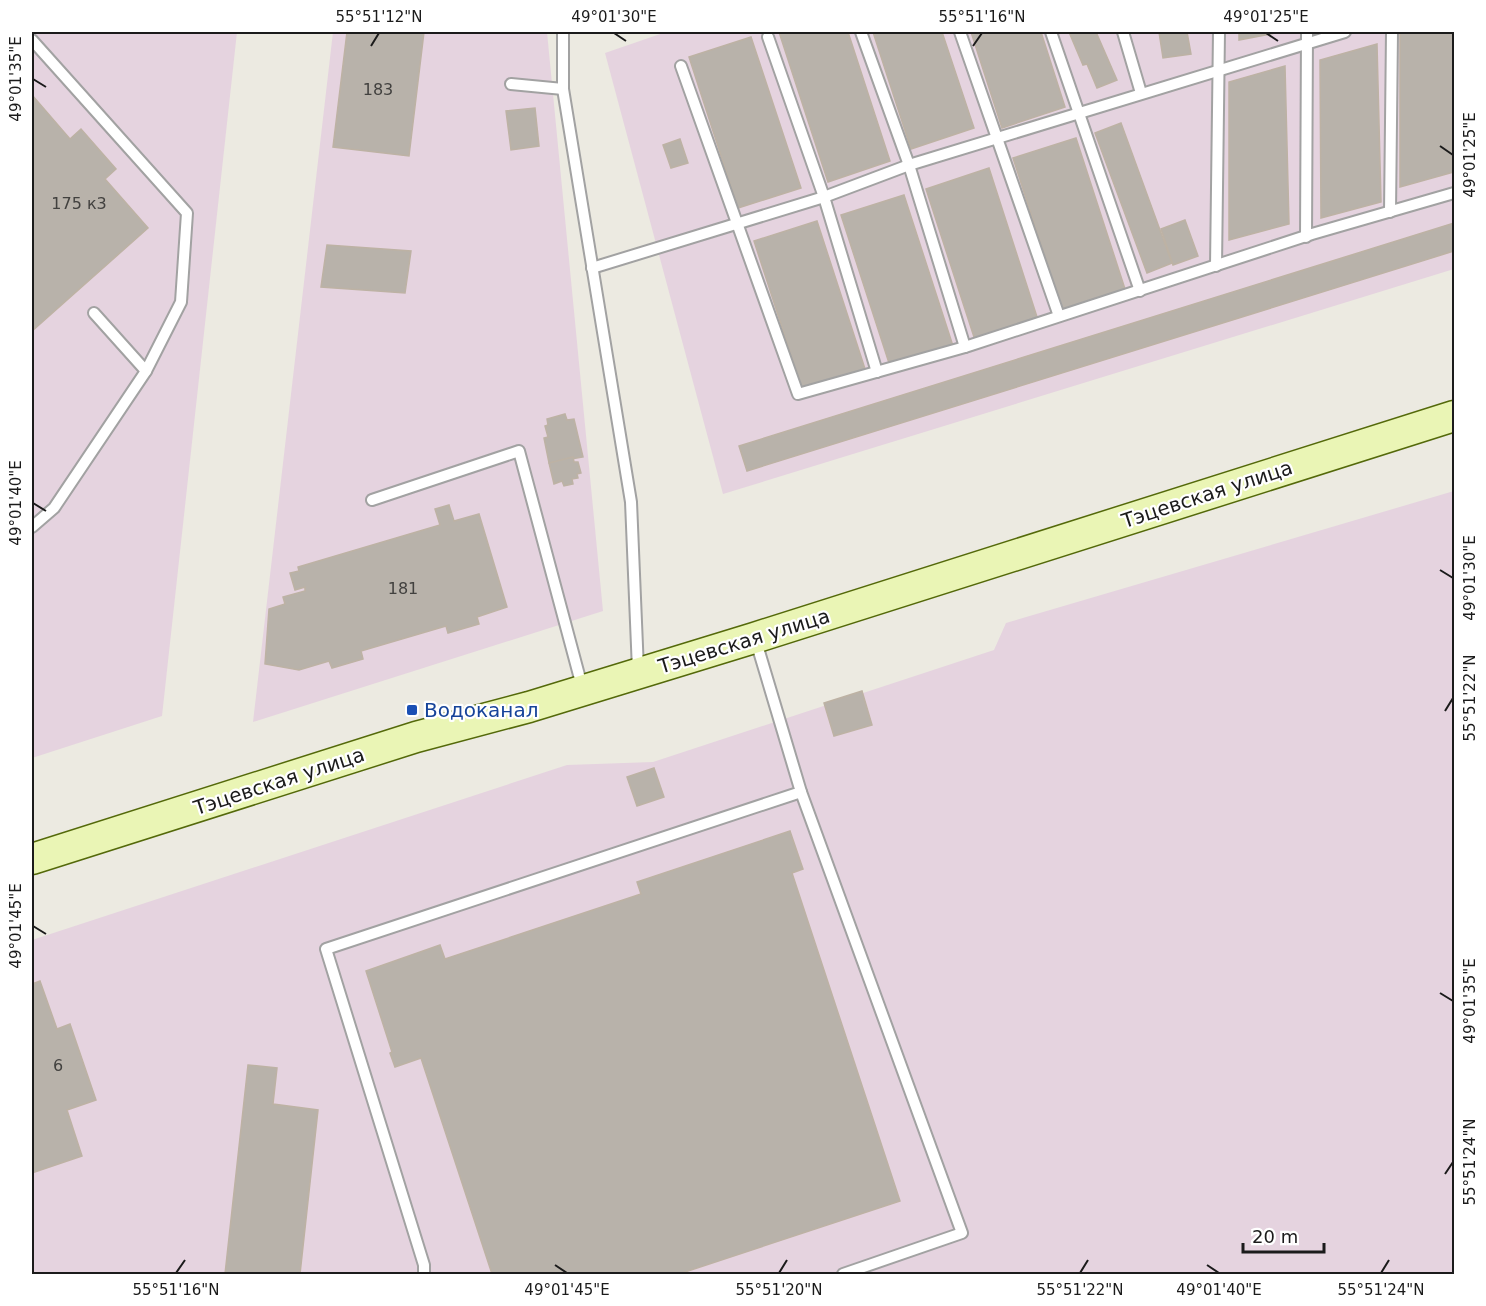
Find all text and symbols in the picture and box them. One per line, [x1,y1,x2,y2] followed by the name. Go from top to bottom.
[335,8,423,26] text: 55°51'12"N
[571,8,657,26] text: 49°01'30"E
[938,8,1026,26] text: 55°51'16"N
[1223,8,1309,26] text: 49°01'25"E
[7,36,25,122] text: 49°01'35"E
[363,80,393,99] house number: 183
[1461,112,1479,198] text: 49°01'25"E
[51,194,107,213] house number: 175 к3
[1118,455,1295,533] street label: Тэцевская улица
[7,460,25,546] text: 49°01'40"E
[1461,535,1479,621] text: 49°01'30"E
[388,579,418,598] house number: 181
[654,603,833,679] street label: Тэцевская улица
[1461,654,1479,742] text: 55°51'22"N
[424,698,538,722] place label: Водоканал
[405,703,419,717] marker: Водоканал
[190,742,367,820] street label: Тэцевская улица
[7,883,25,969] text: 49°01'45"E
[1461,958,1479,1044] text: 49°01'35"E
[53,1056,63,1075] house number: 6
[1461,1118,1479,1206] text: 55°51'24"N
[1243,1216,1324,1254] scale bar
[1252,1226,1298,1247] text: 20 m
[132,1281,220,1299] text: 55°51'16"N
[524,1281,610,1299] text: 49°01'45"E
[735,1281,823,1299] text: 55°51'20"N
[1036,1281,1124,1299] text: 55°51'22"N
[1176,1281,1262,1299] text: 49°01'40"E
[1337,1281,1425,1299] text: 55°51'24"N

